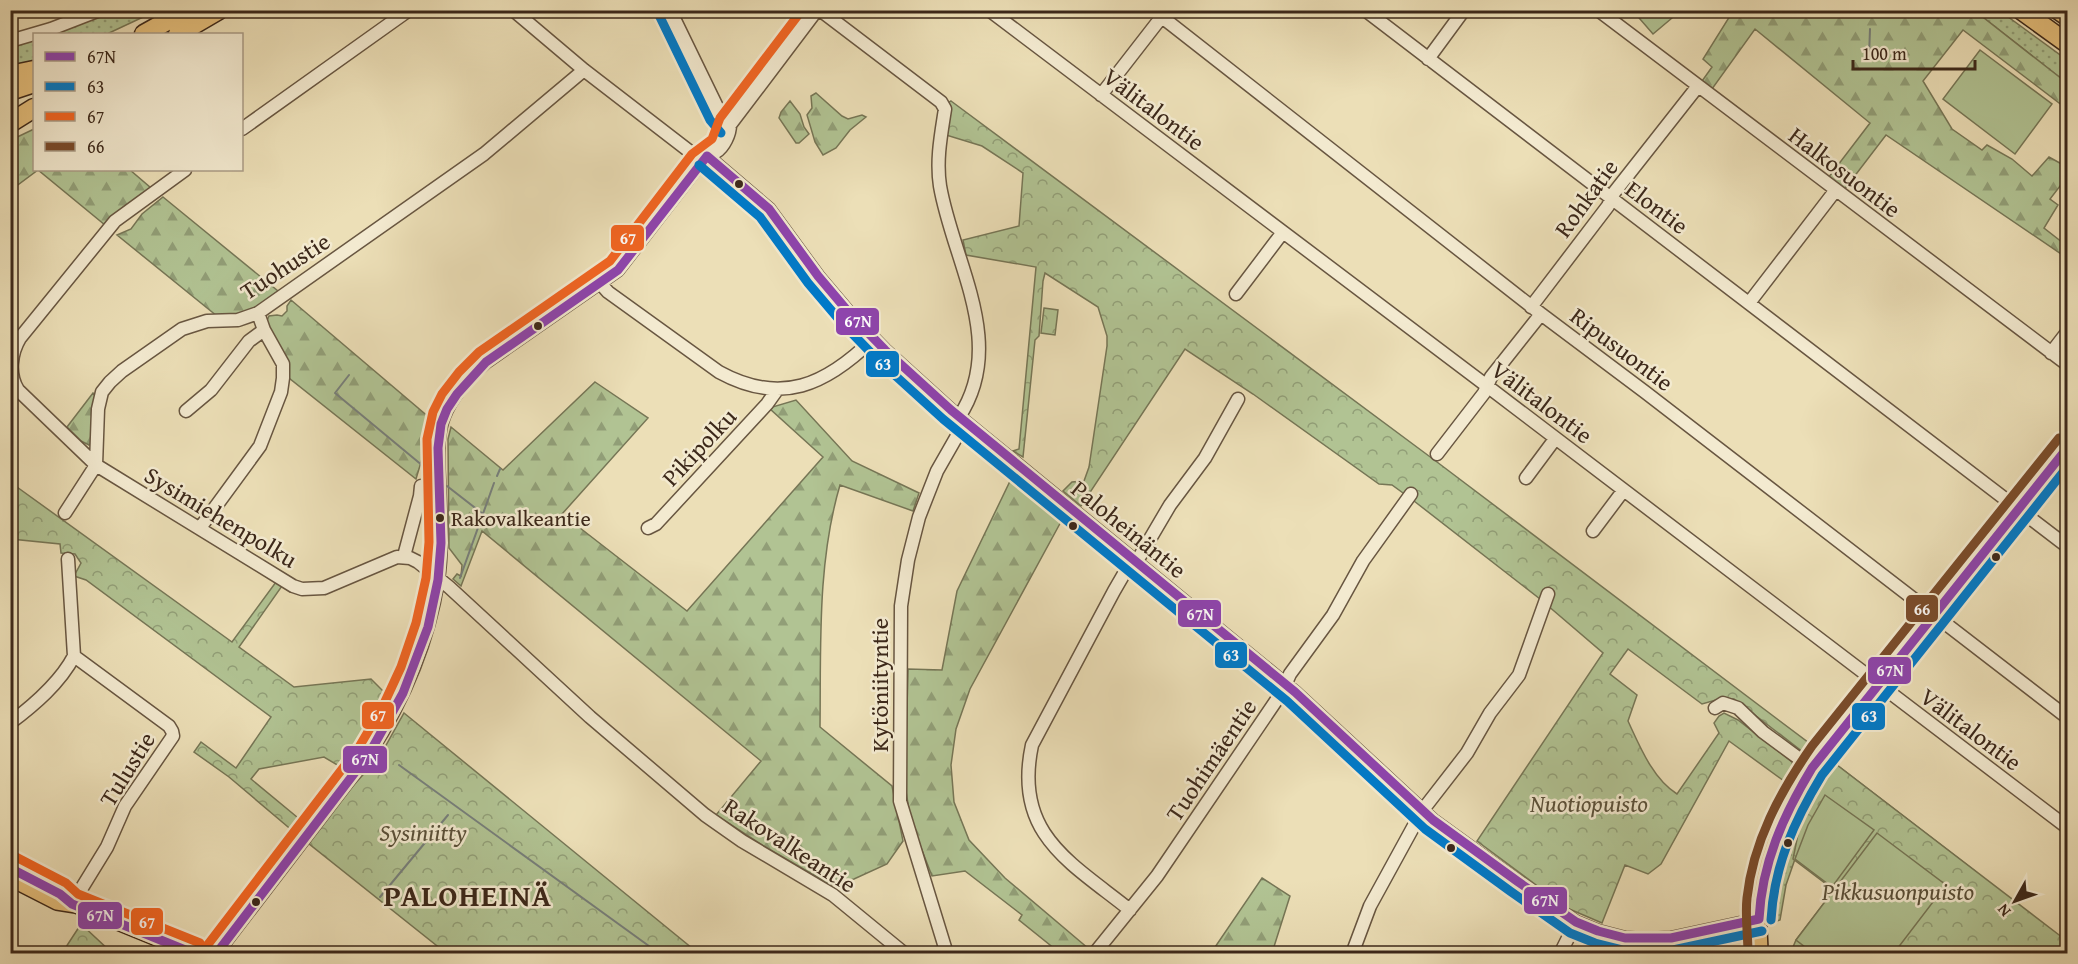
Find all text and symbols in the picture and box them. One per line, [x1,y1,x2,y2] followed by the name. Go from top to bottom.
[33,33,243,171] legend
[1853,33,1974,71] scale bar
[1862,40,1907,67] text: 100 m
[87,43,116,70] text: 67N
[1096,59,1212,159] street label: Välitalontie
[87,73,104,100] text: 63
[87,103,104,130] text: 67
[1781,118,1909,226] street label: Halkosuontie
[87,133,104,160] text: 66
[1546,151,1626,245] street label: Rohkatie
[1618,172,1696,242] street label: Elontie
[733,178,745,190] unlabelled marker
[233,224,337,308] street label: Tuohustie
[610,224,645,252] line badge: 67
[620,226,636,250] text: 67
[1563,299,1681,399] street label: Ripusuontie
[835,307,880,336] line badge: 67N
[844,309,872,333] text: 67N
[532,320,544,332] unlabelled marker
[865,350,900,378] line badge: 63
[875,352,891,376] text: 63
[1484,352,1600,452] street label: Välitalontie
[654,400,744,494] street label: Pikipolku
[138,457,304,577] street label: Sysimiehenpolku
[1064,472,1194,586] street label: Paloheinäntie
[451,502,591,534] place label: Rakovalkeantie
[434,512,446,524] marker: Rakovalkeantie
[1067,520,1079,532] unlabelled marker
[1990,551,2002,563] unlabelled marker
[1905,594,1939,623] line badge: 66
[1914,597,1930,621] text: 66
[1177,599,1222,628] line badge: 67N
[1186,602,1214,626] text: 67N
[862,618,897,752] street label: Kytöniityntie
[1214,641,1248,669] line badge: 63
[1223,643,1239,667] text: 63
[1867,656,1912,685] line badge: 67N
[1876,658,1904,682] text: 67N
[1913,679,2029,779] street label: Välitalontie
[1157,692,1265,828] street label: Tuohimäentie
[361,701,395,730] line badge: 67
[1851,702,1886,731] line badge: 63
[370,703,386,727] text: 67
[1861,704,1877,728] text: 63
[90,725,164,813] street label: Tulustie
[342,745,388,774] line badge: 67N
[351,747,379,771] text: 67N
[1529,786,1648,821] park label: Nuotiopuisto
[717,789,863,901] street label: Rakovalkeantie
[379,815,467,850] park label: Sysiniitty
[1782,837,1794,849] unlabelled marker
[1445,842,1457,854] unlabelled marker
[1985,871,2045,931] north arrow
[383,873,553,917] district label: PALOHEINÄ
[1821,874,1974,909] park label: Pikkusuonpuisto
[1523,886,1568,915] line badge: 67N
[1531,888,1559,912] text: 67N
[250,896,262,908] unlabelled marker
[1991,899,2016,922] text: N
[77,901,123,930] line badge: 67N
[86,903,114,927] text: 67N
[130,907,164,936] line badge: 67
[139,910,155,934] text: 67

